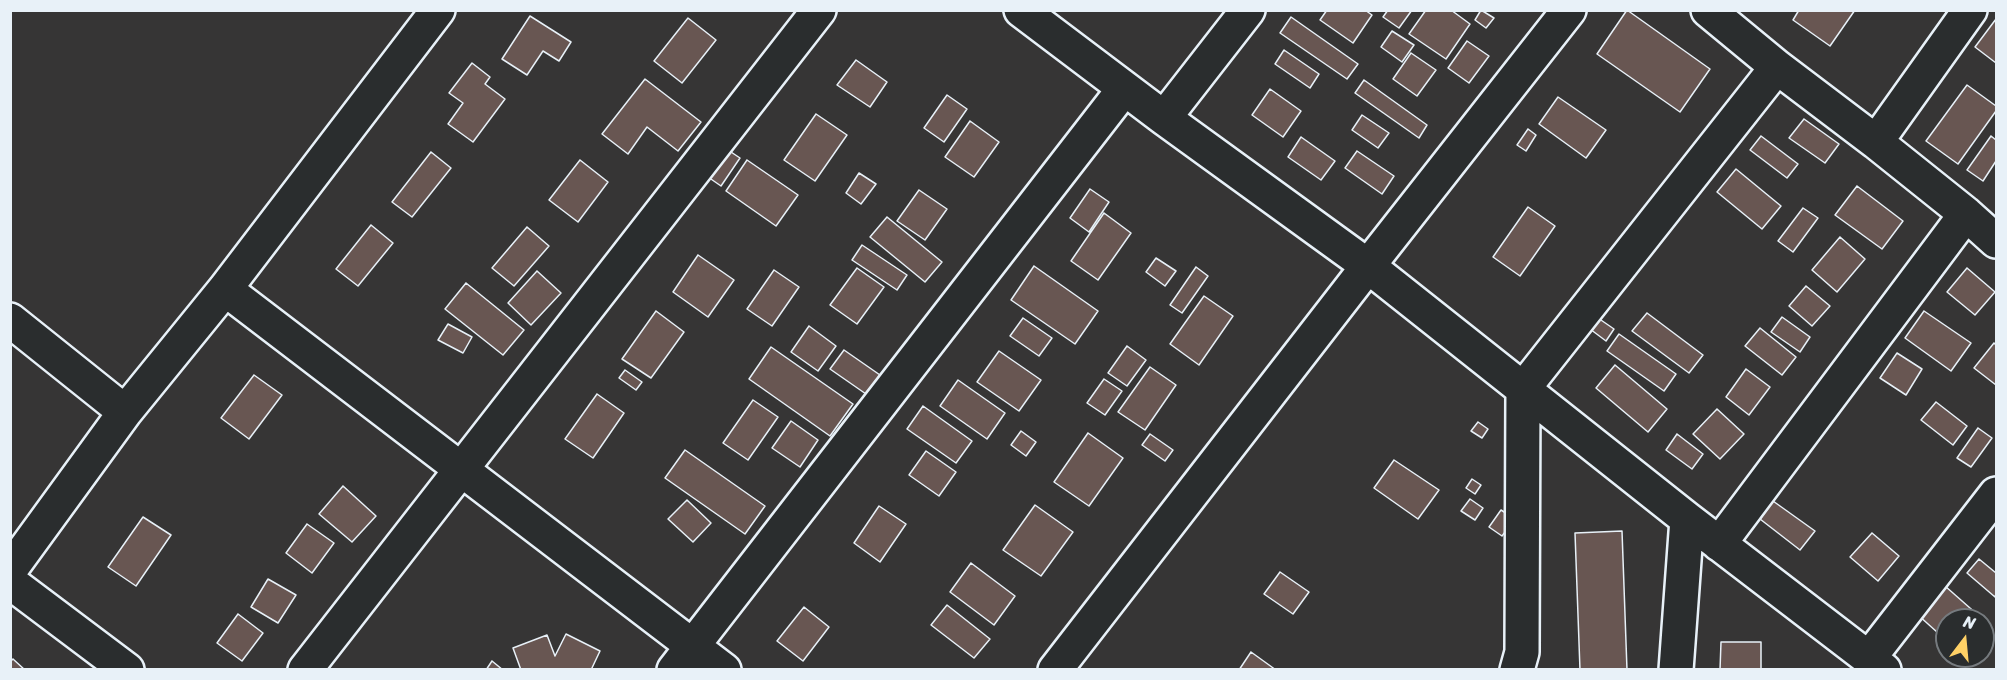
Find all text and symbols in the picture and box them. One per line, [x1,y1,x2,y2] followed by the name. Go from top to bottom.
[1960,607,1979,638] text: N
[1935,608,1995,668] north arrow

